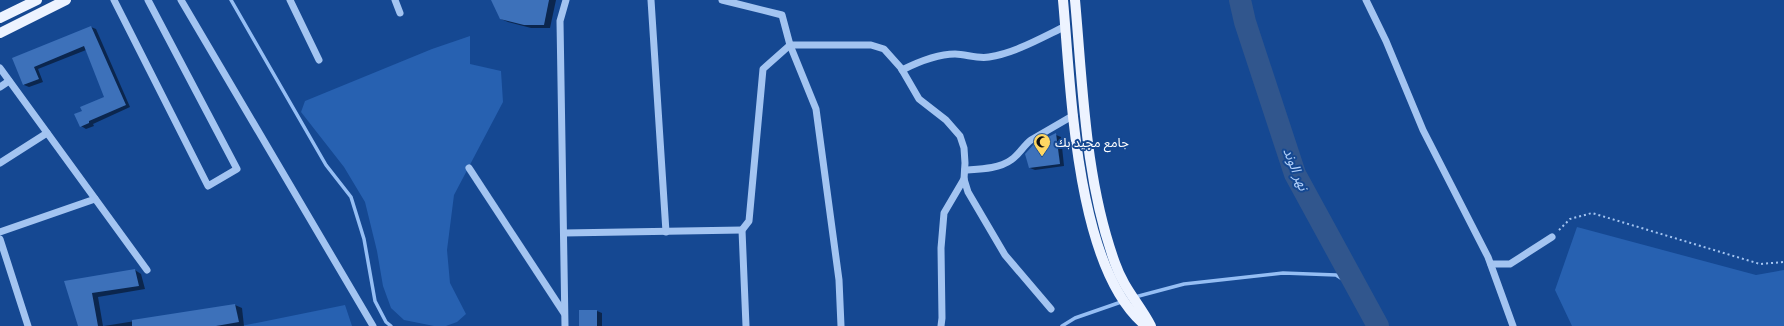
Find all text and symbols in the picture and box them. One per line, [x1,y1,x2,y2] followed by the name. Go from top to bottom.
[1032,132,1052,157] mosque icon: جامع مجيد بك
[1055,134,1129,153] place label: جامع مجيد بك
[1279,145,1313,194] water label: نهر الوند

